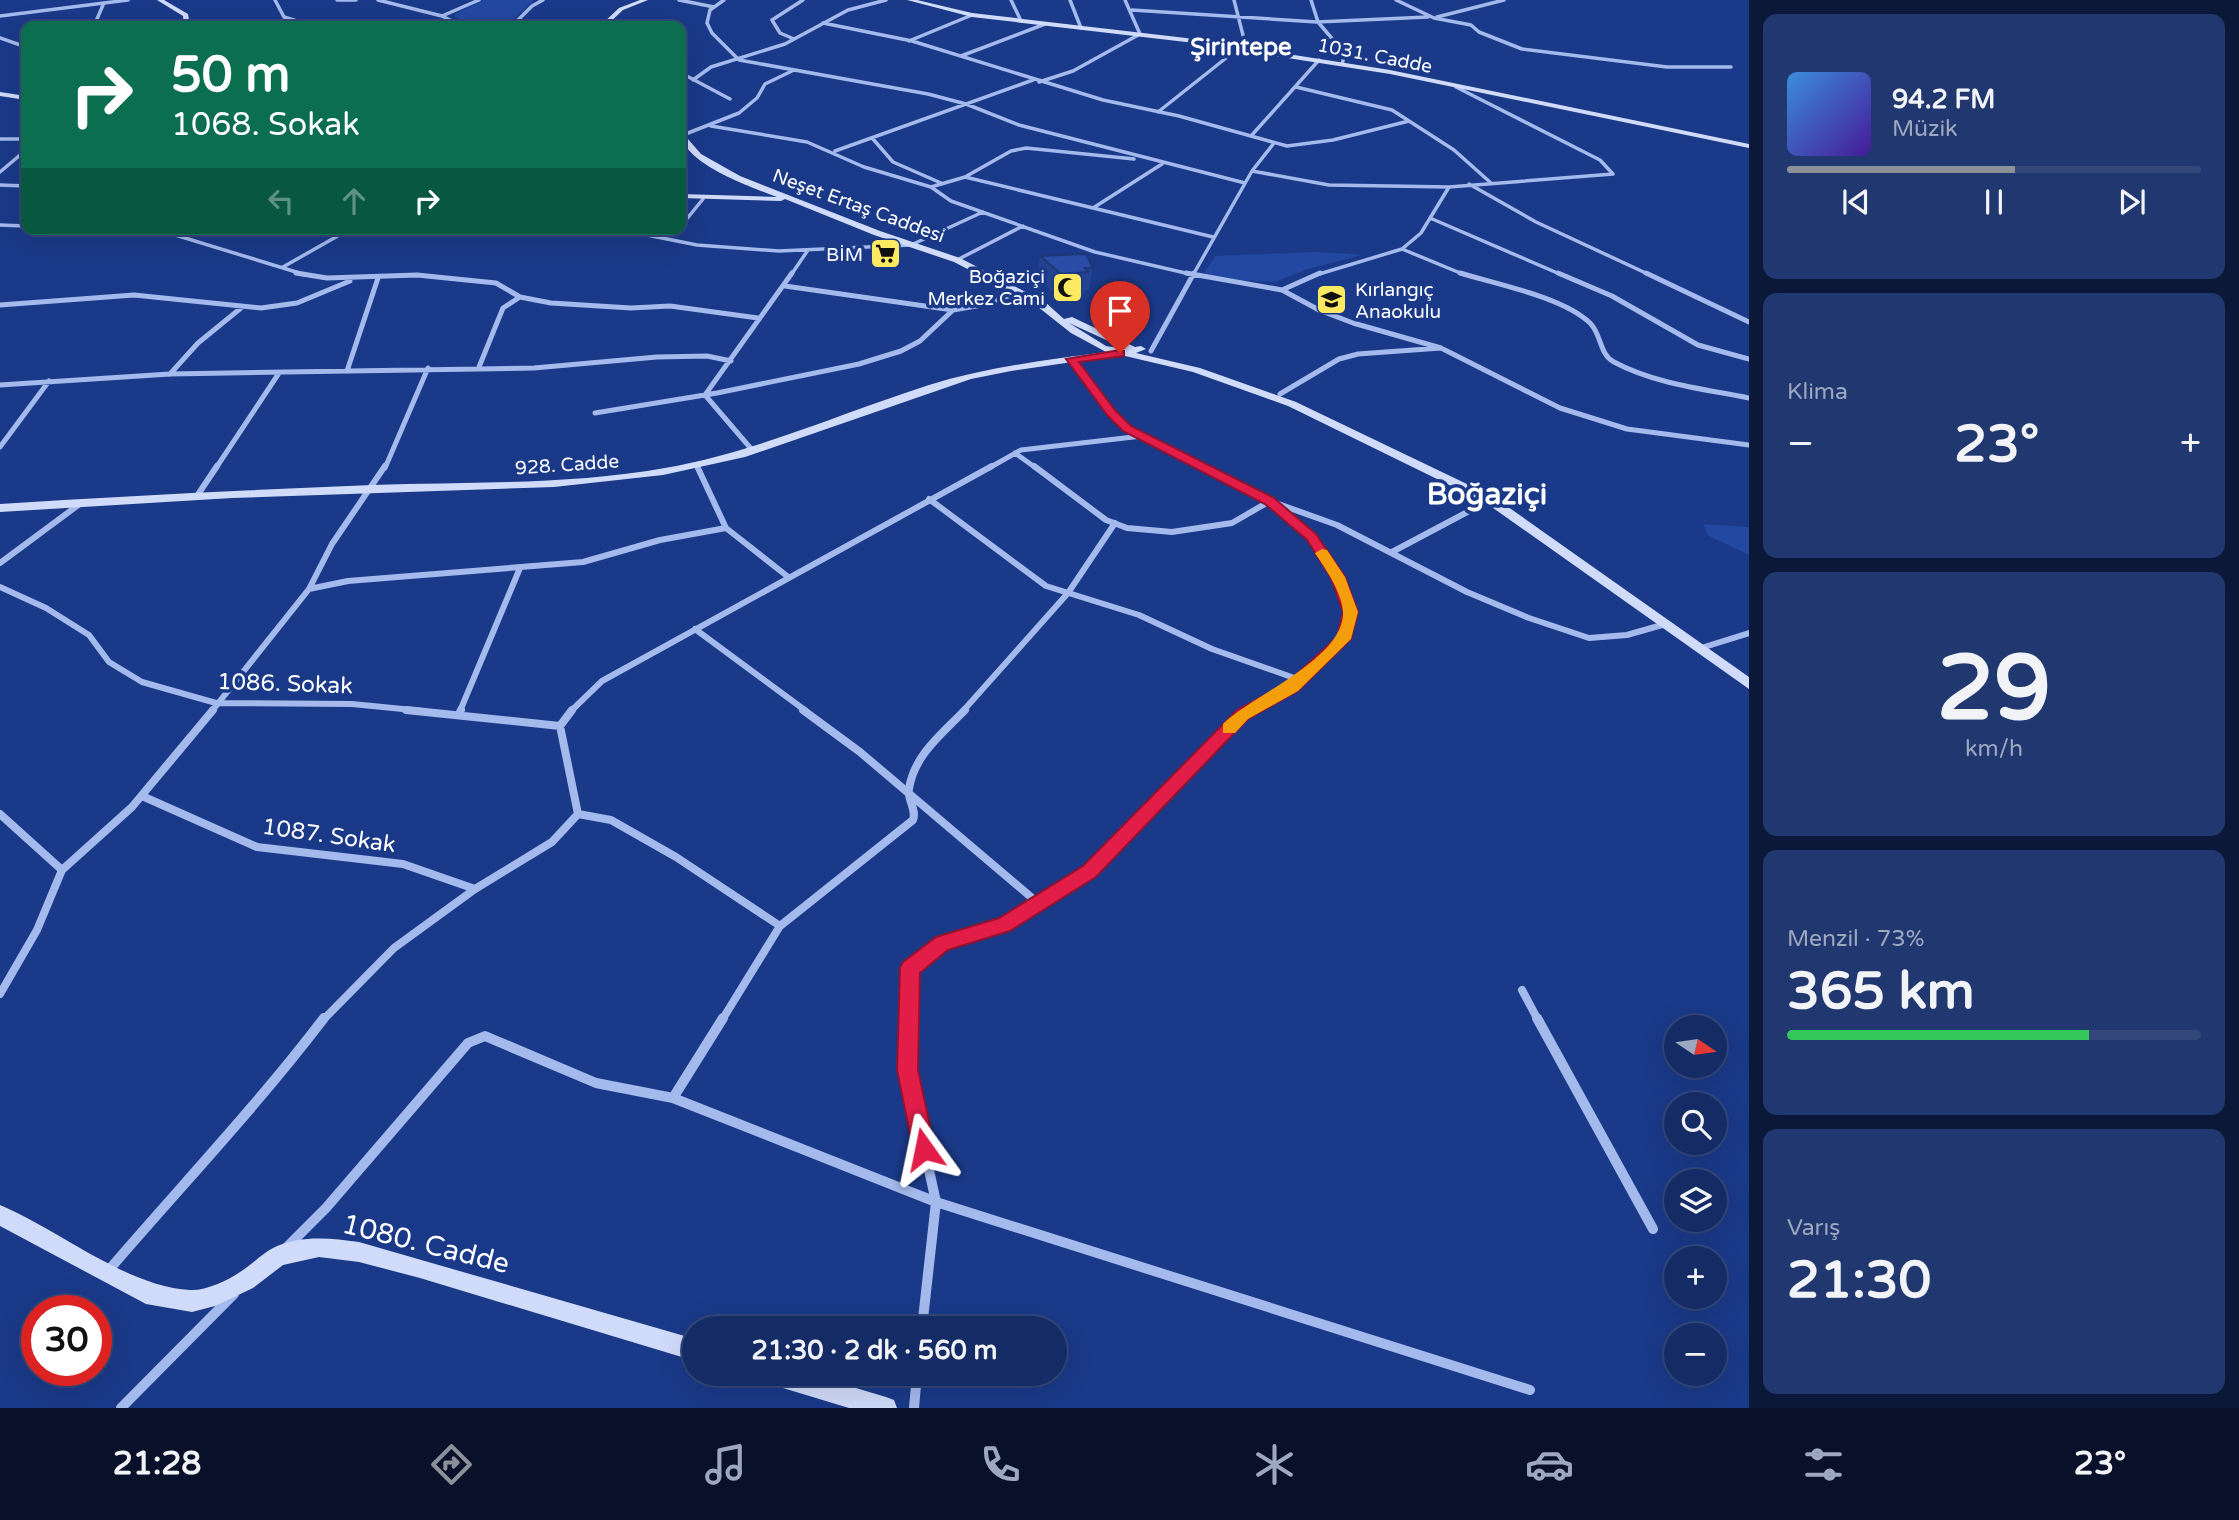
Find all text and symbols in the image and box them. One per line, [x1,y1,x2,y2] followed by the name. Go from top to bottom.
[1190,33,1292,62] district label: Şirintepe
[1316,34,1434,78] street label: 1031. Cadde
[171,46,290,105] text: 50 m
[56,49,147,140] icon: right
[1892,84,1995,115] text: 94.2 FM
[171,106,360,144] text: 1068. Sokak
[1892,115,1958,143] text: Müzik
[770,165,948,247] street label: Neşet Ertaş Caddesi
[262,182,300,220] icon: left
[335,182,373,220] icon: ahead
[408,182,446,220] icon: right
[1837,183,1875,221] icon: previous
[1975,183,2013,221] icon: pause
[2113,183,2151,221] icon: next
[869,237,903,271] supermarket icon: BİM
[826,244,863,266] place label: BİM
[927,266,1045,310] place label: Boğaziçi Merkez Cami
[1051,270,1085,304] mosque icon: Boğaziçi Merkez Cami
[1355,279,1441,323] place label: Kırlangıç Anaokulu
[1090,281,1150,353] pin
[1315,283,1349,317] school or university icon: Kırlangıç Anaokulu
[1101,292,1139,330] icon: arrive
[1787,378,1848,406] text: Klima
[1954,413,2039,476] text: 23°
[1787,421,1814,467] text: −
[2180,421,2201,467] text: +
[514,450,620,480] street label: 928. Cadde
[1427,476,1547,513] district label: Boğaziçi
[1937,634,2051,744] text: 29
[217,668,353,700] street label: 1086. Sokak
[1965,735,2023,763] text: km/h
[260,813,397,859] street label: 1087. Sokak
[1787,925,1924,953] text: Menzil · 73%
[1787,960,1975,1023] text: 365 km
[1664,1015,1727,1078] north arrow
[1664,1015,1727,1386] map controls
[1664,1092,1727,1155] button: search
[887,1112,961,1186] position arrow
[1664,1169,1727,1232] button: layers
[339,1207,513,1281] street label: 1080. Cadde
[1787,1214,1840,1242] text: Varış
[1664,1246,1727,1309] button: +
[1787,1249,1931,1312] text: 21:30
[21,1295,112,1386] speed limit sign: 30
[1664,1323,1727,1386] button: −
[752,1335,997,1366] text: 21:30 · 2 dk · 560 m
[427,1440,476,1489] icon: directions
[701,1440,750,1489] icon: music
[976,1440,1025,1489] icon: phone
[1250,1440,1299,1489] icon: climate
[1525,1440,1574,1489] icon: car
[1799,1440,1848,1489] icon: filters
[113,1445,201,1483] text: 21:28
[2074,1445,2126,1483] text: 23°

